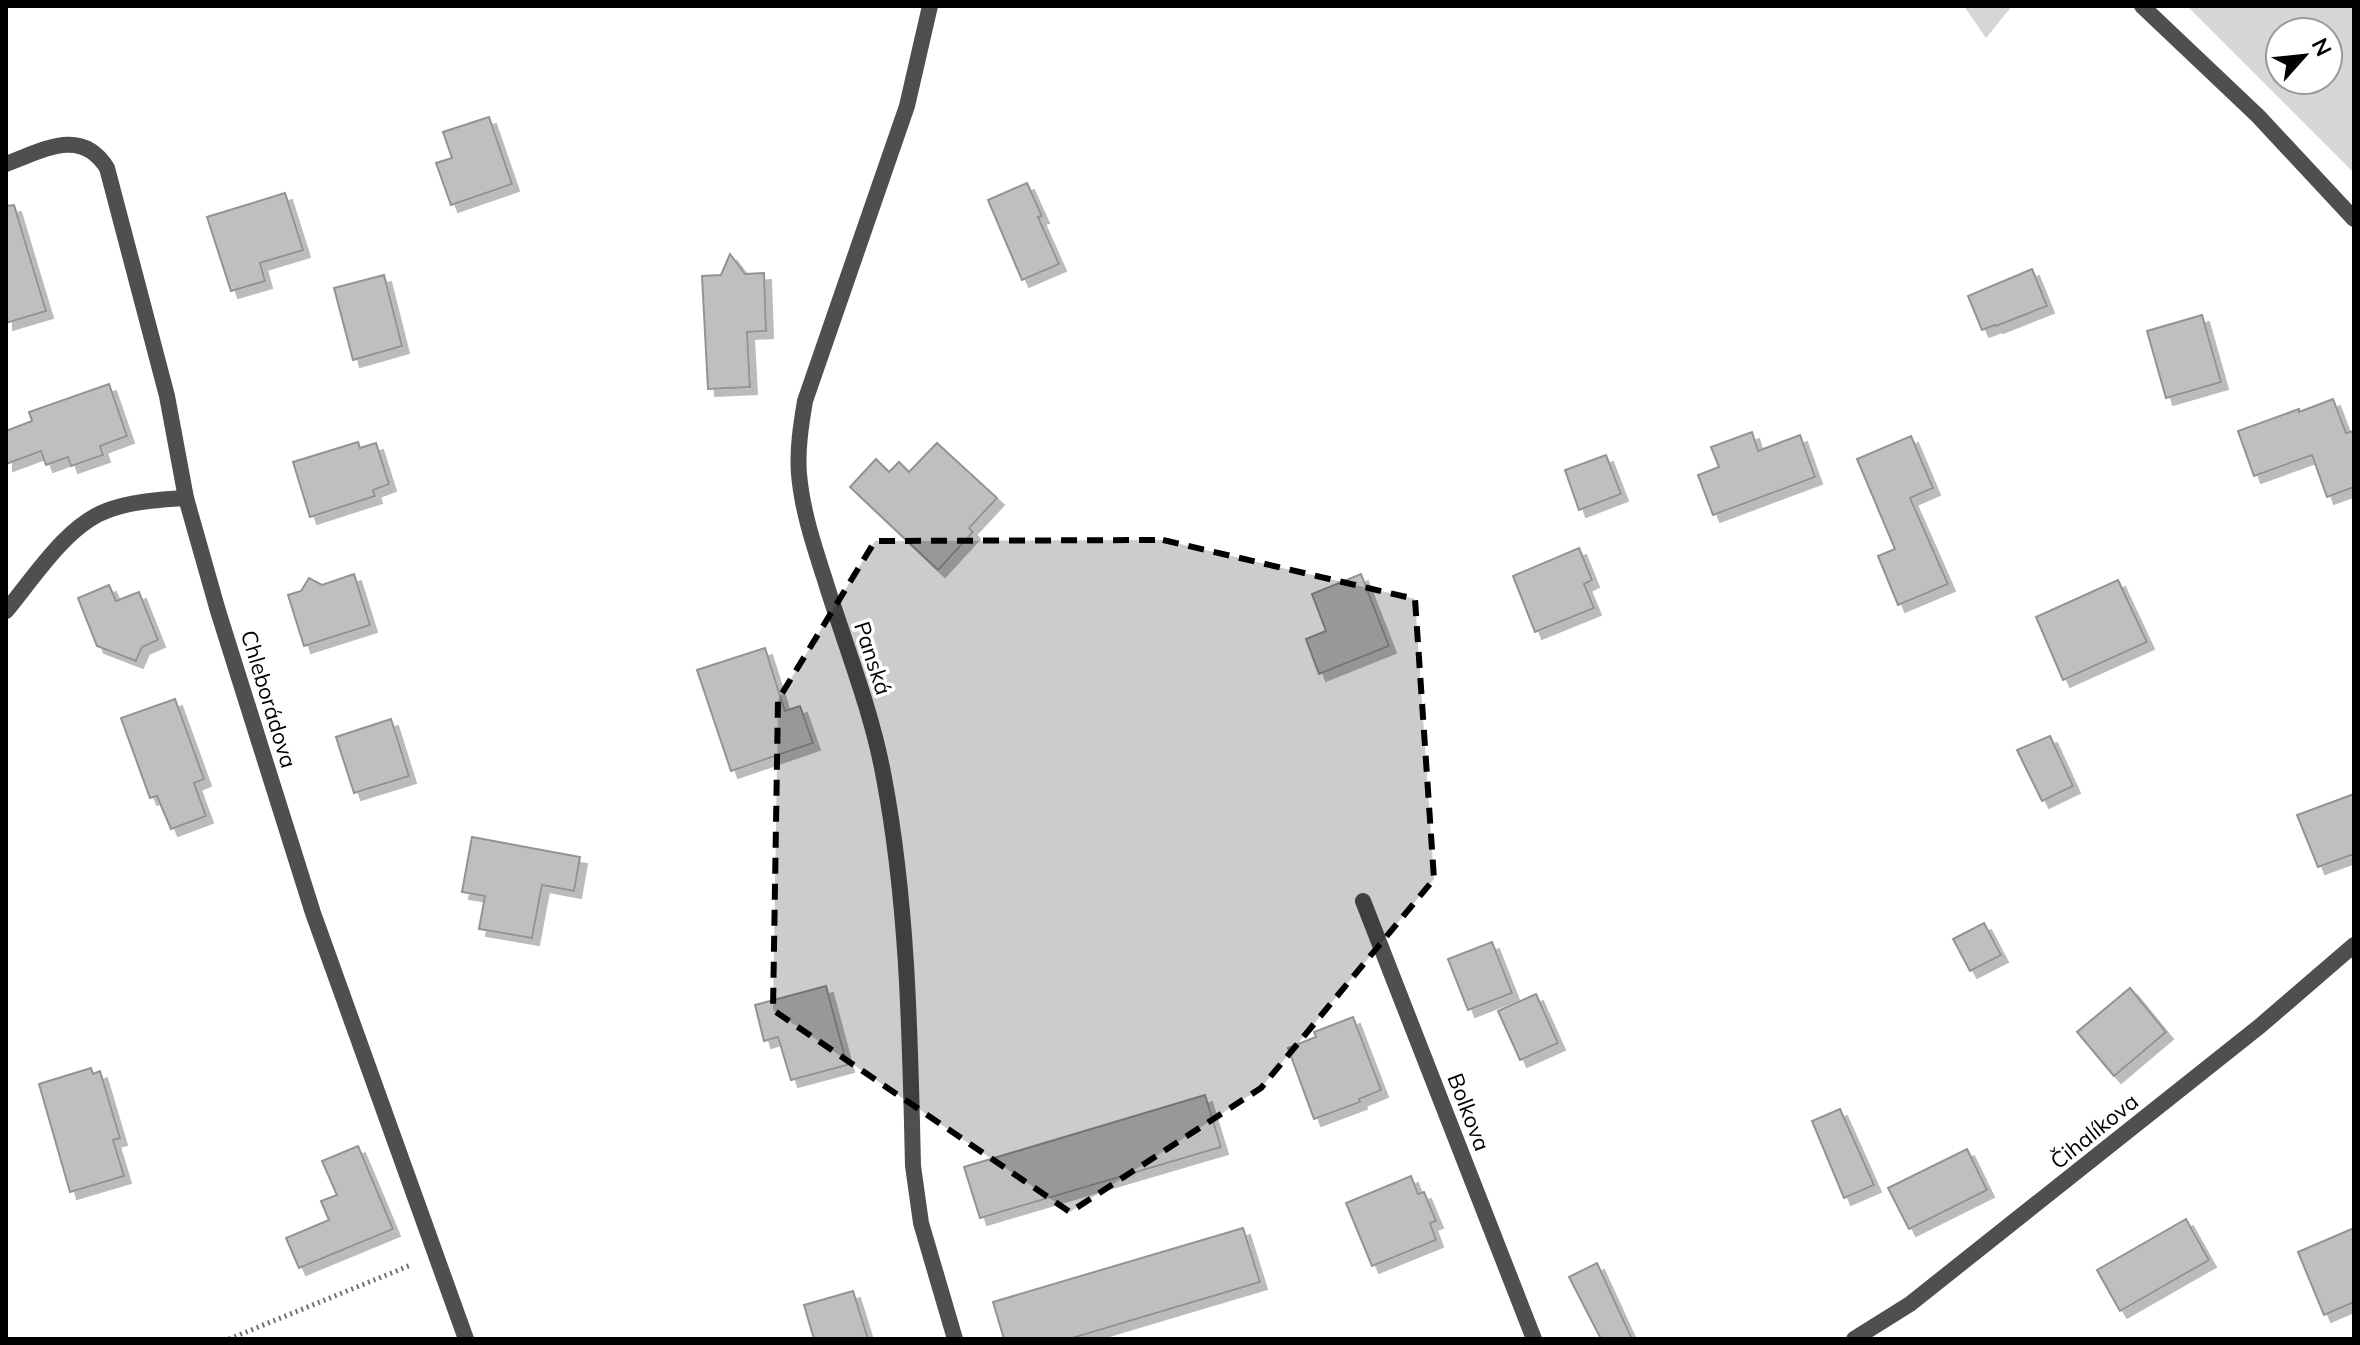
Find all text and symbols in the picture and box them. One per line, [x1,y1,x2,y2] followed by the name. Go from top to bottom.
[2264,16,2344,96] north arrow
[2306,33,2338,61] text: N
[848,618,898,698] street label: Panská
[235,627,303,771] street label: Chleborádova
[1441,1069,1497,1155] street label: Bolkova
[2044,1087,2144,1175] street label: Čihalíkova

